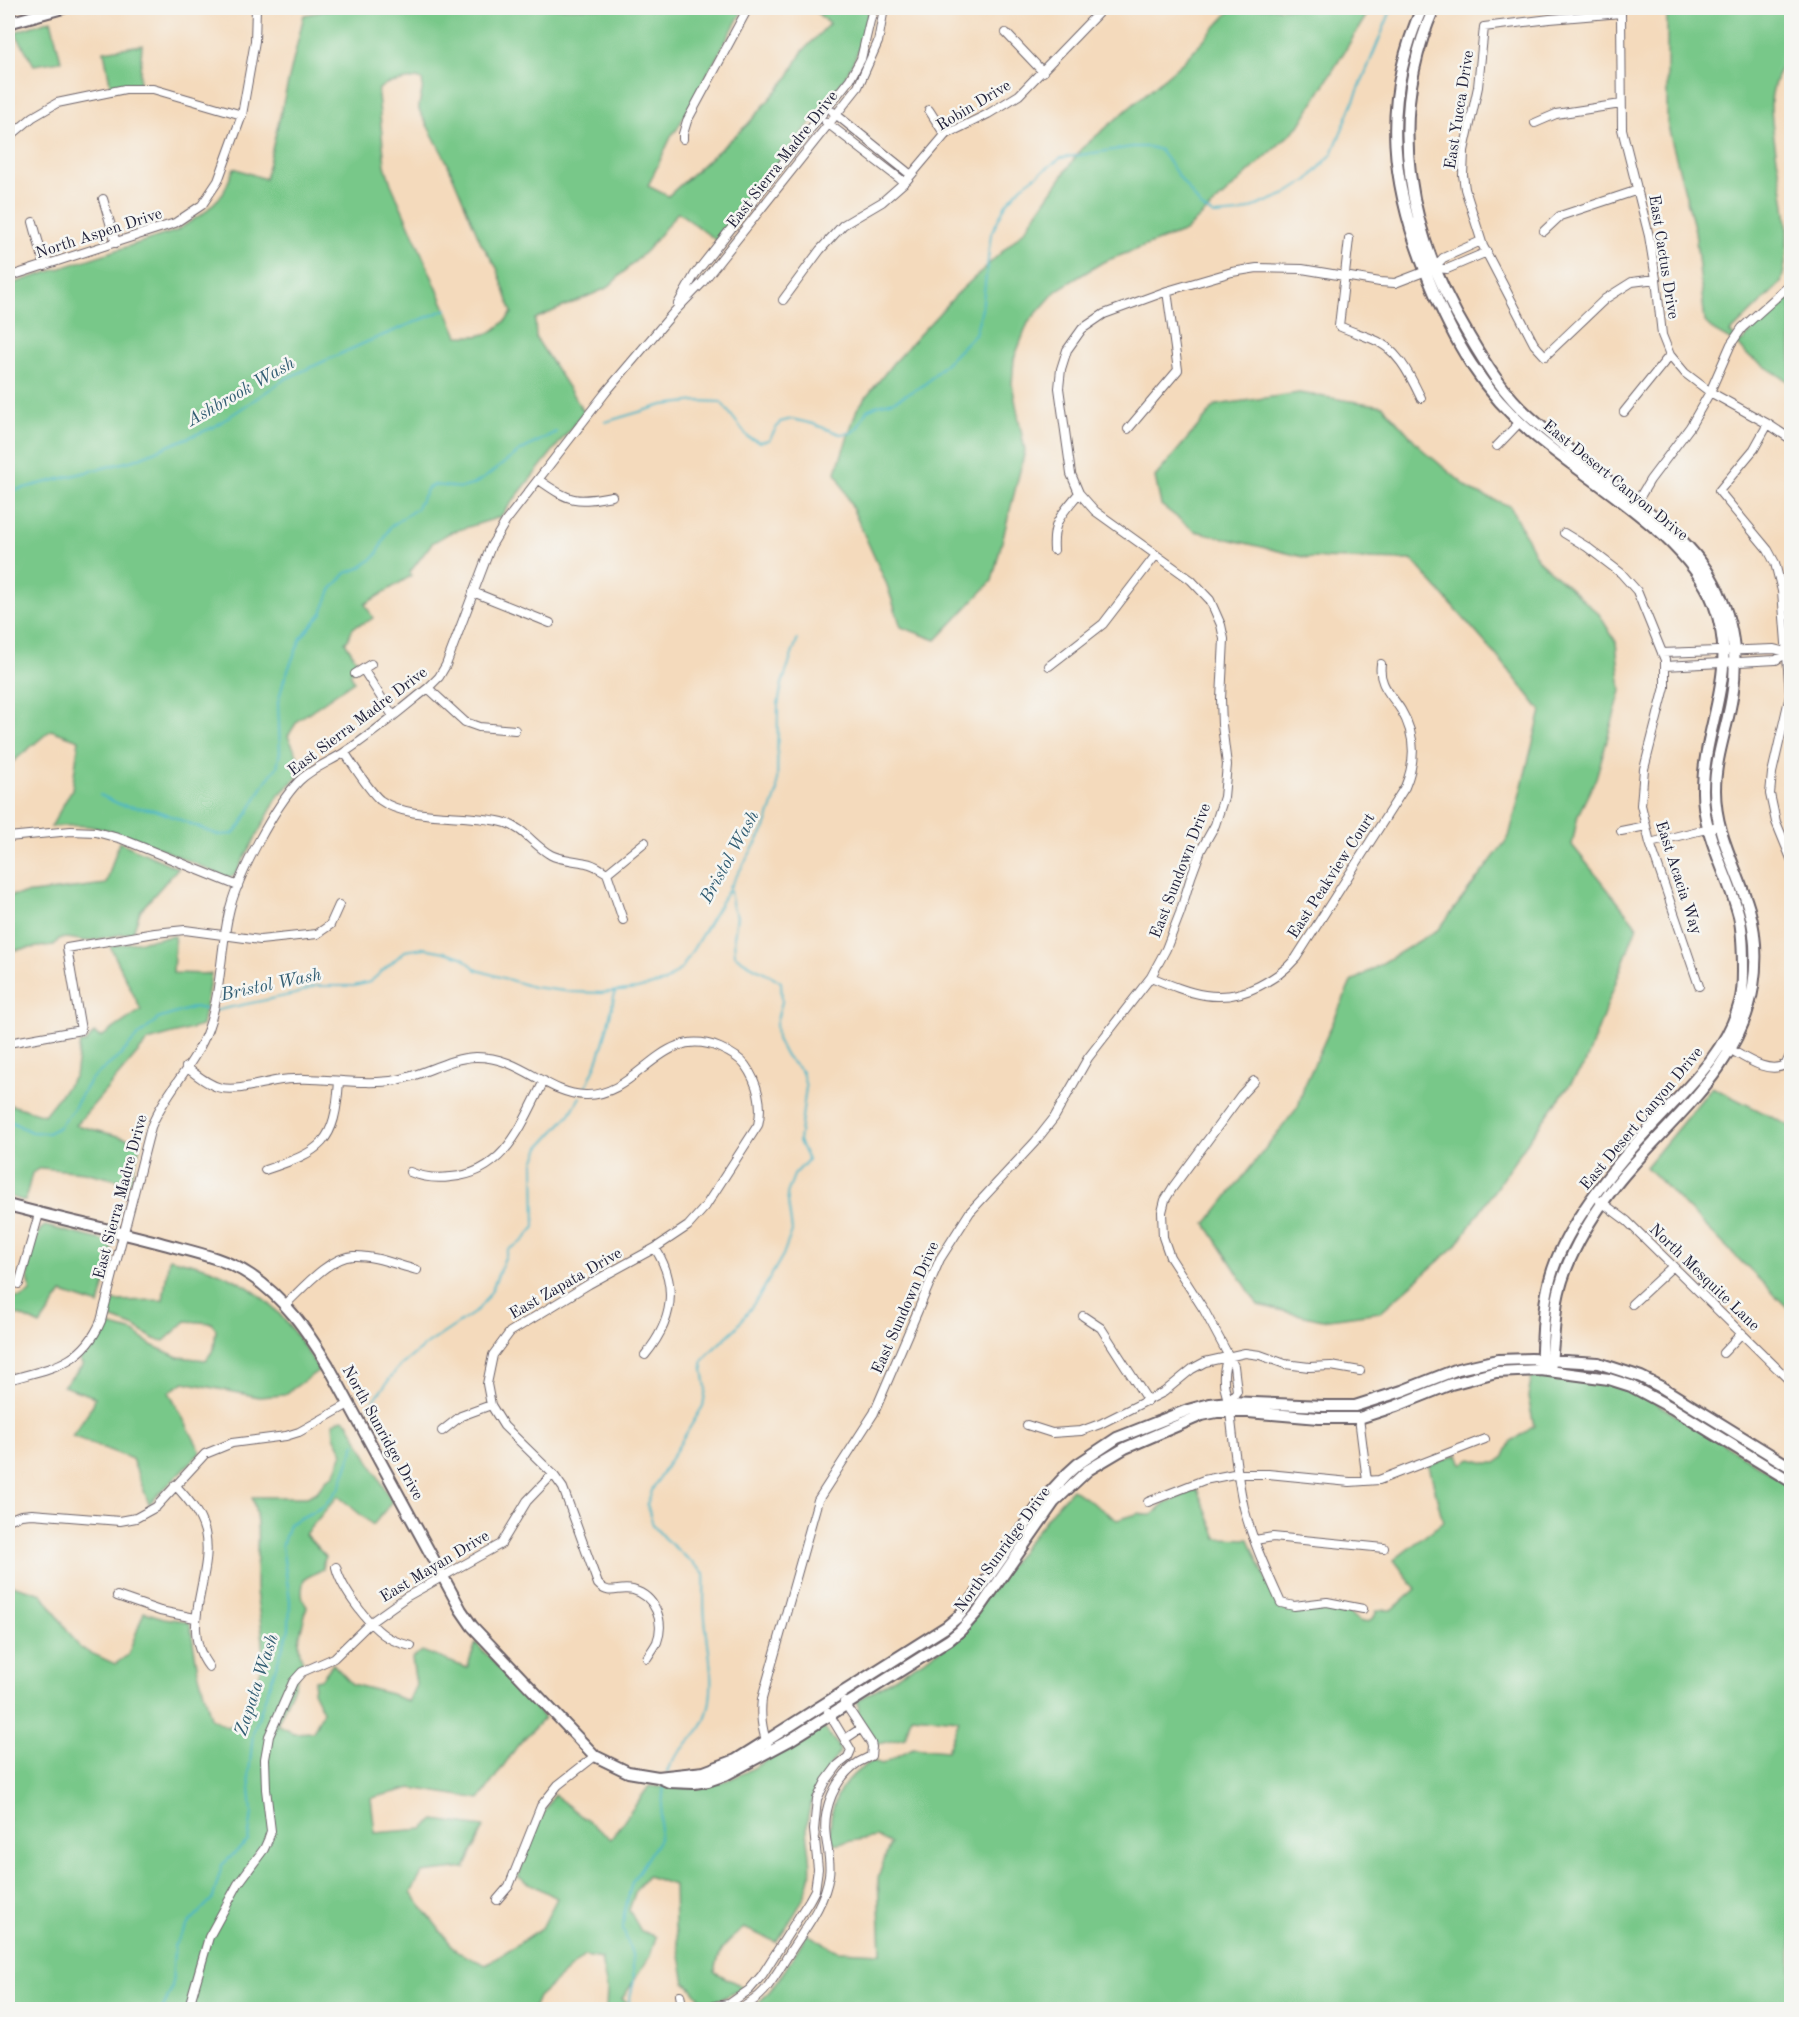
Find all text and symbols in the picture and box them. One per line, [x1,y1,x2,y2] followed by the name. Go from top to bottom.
[1443,49,1477,171] street label: East Yucca Drive
[934,78,1014,134] street label: Robin Drive
[724,88,842,232] street label: East Sierra Madre Drive
[1645,194,1681,320] street label: East Cactus Drive
[34,206,164,262] street label: North Aspen Drive
[183,354,298,431] water label: Ashbrook Wash
[1540,418,1690,544] street label: East Desert Canyon Drive
[285,665,431,779] street label: East Sierra Madre Drive
[1148,801,1214,941] street label: East Sundown Drive
[697,808,763,907] water label: Bristol Wash
[1286,810,1379,942] street label: East Peakview Court
[1652,819,1704,937] street label: East Acacia Way
[218,966,323,1005] water label: Bristol Wash
[1578,1044,1706,1194] street label: East Desert Canyon Drive
[91,1113,151,1281] street label: East Sierra Madre Drive
[1646,1221,1762,1335] street label: North Mesquite Lane
[870,1239,942,1377] street label: East Sundown Drive
[507,1245,625,1323] street label: East Zapata Drive
[338,1363,426,1503] street label: North Sunridge Drive
[952,1484,1054,1616] street label: North Sunridge Drive
[378,1528,492,1606] street label: East Mayan Drive
[232,1632,282,1738] water label: Zapata Wash

